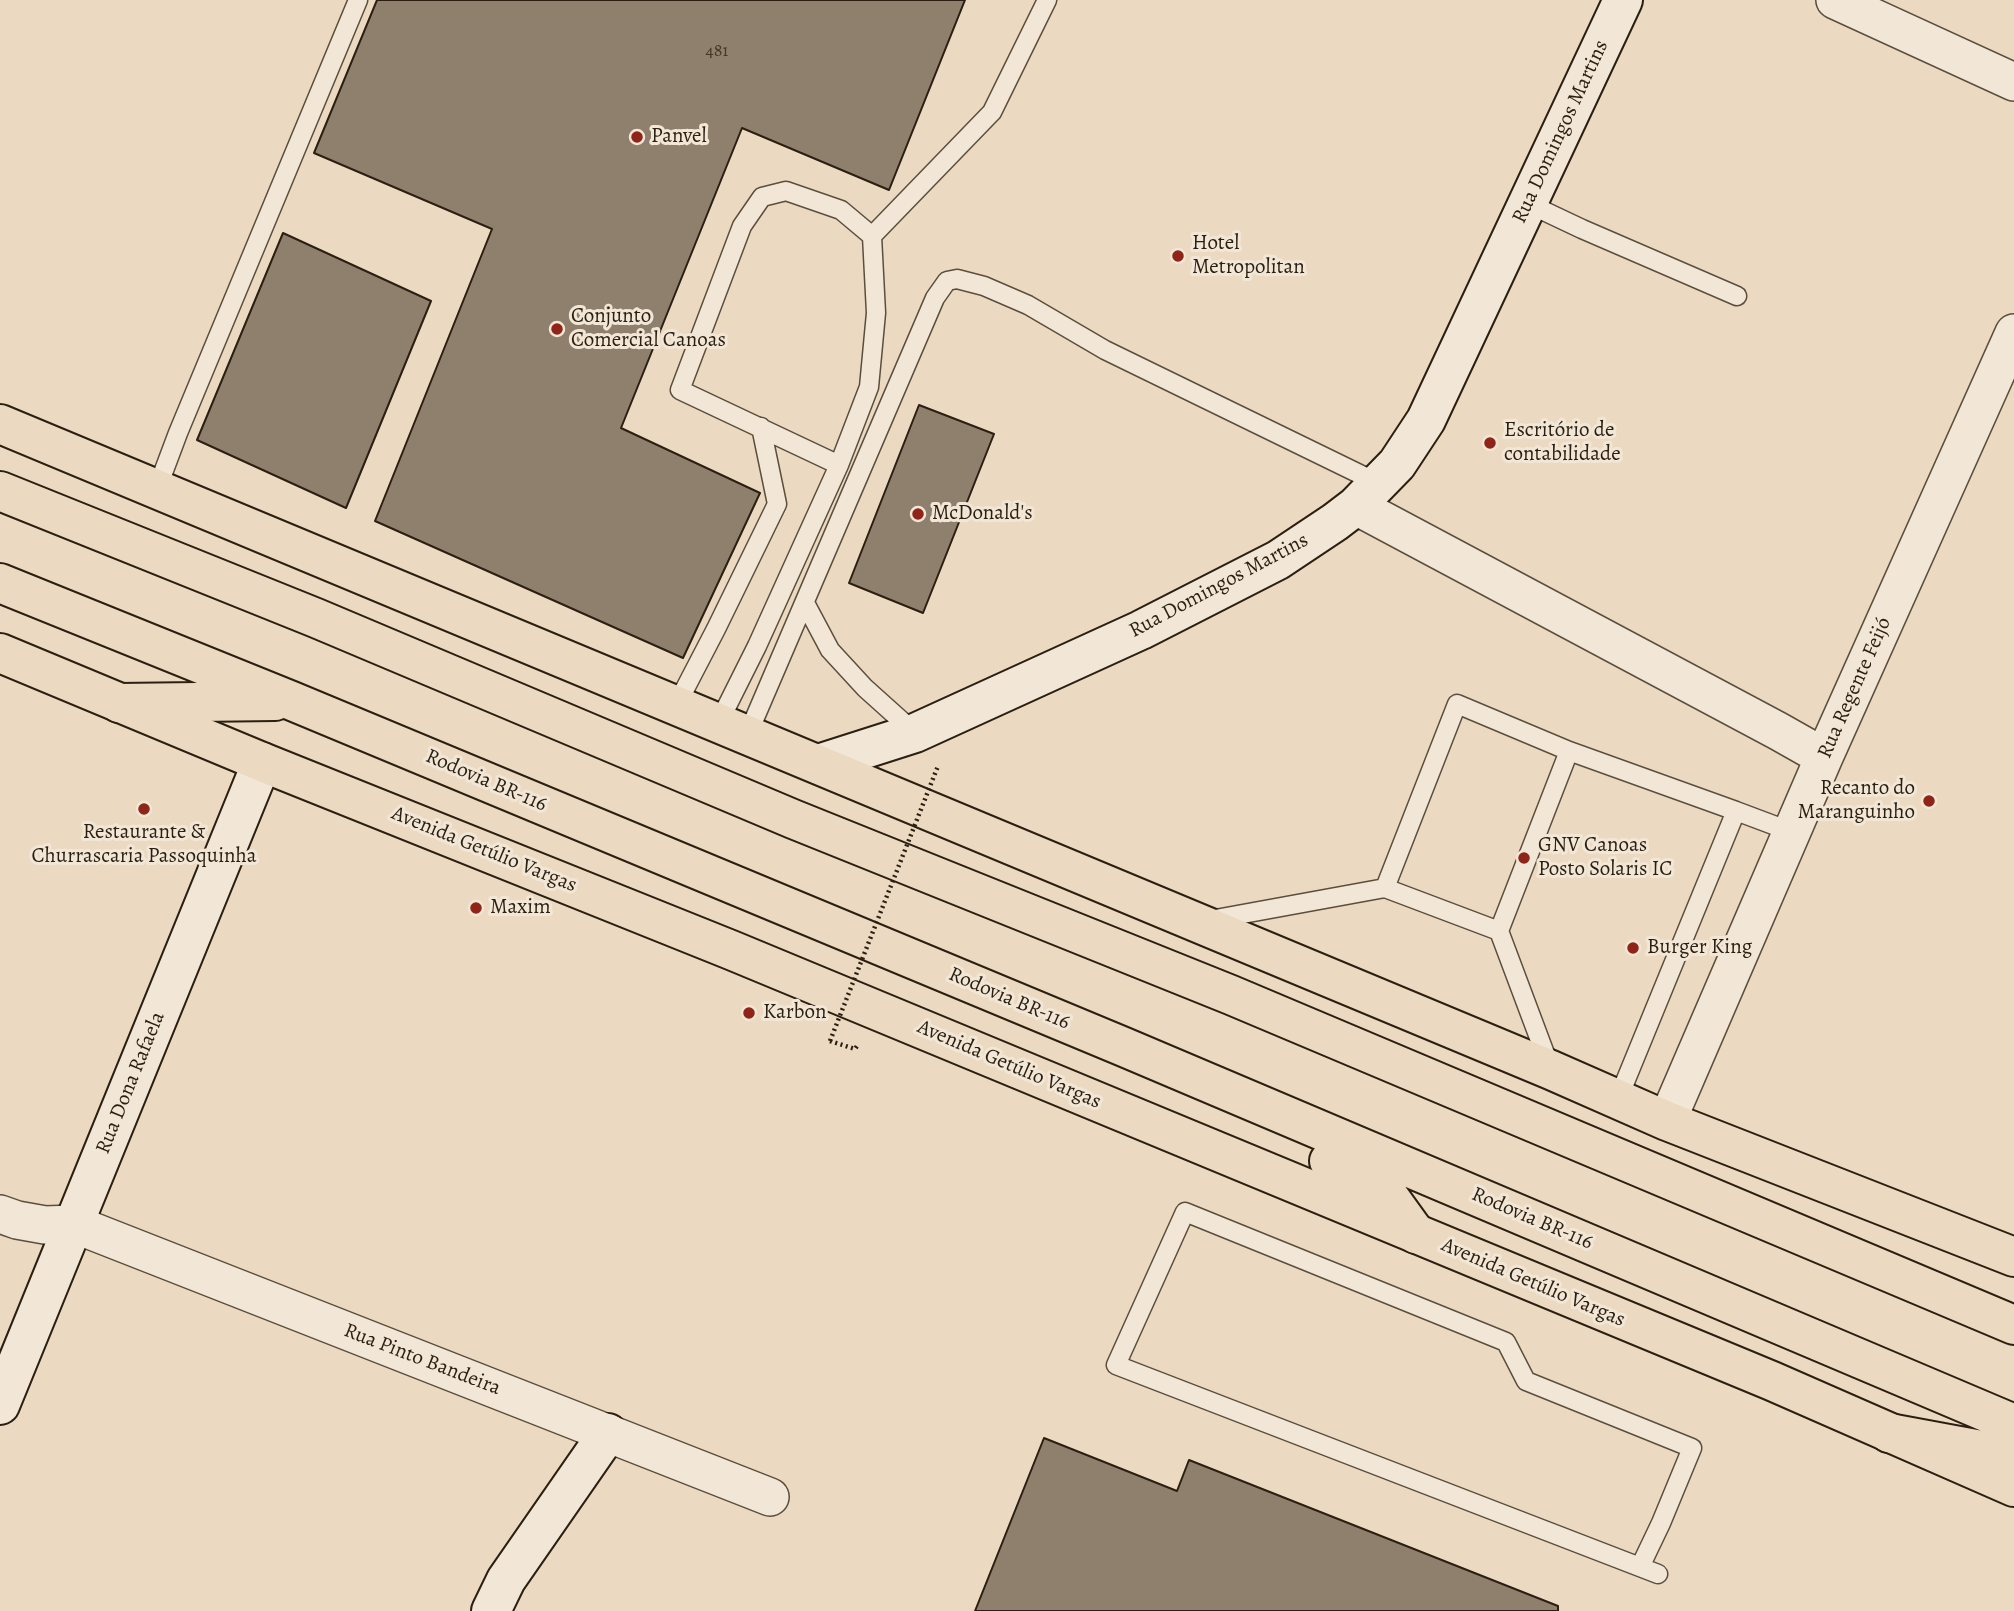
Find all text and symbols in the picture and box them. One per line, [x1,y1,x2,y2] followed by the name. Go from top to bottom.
[1507,36,1615,228] street label: Rua Domingos Martins
[705,41,729,63] house number: 481
[651,124,707,150] place label: Panvel
[629,129,645,145] marker: Panvel
[1192,231,1305,281] place label: Hotel Metropolitan
[1170,248,1186,264] marker: Hotel Metropolitan
[571,304,726,354] place label: Conjunto Comercial Canoas
[549,321,565,337] marker: Conjunto Comercial Canoas
[1504,418,1621,468] place label: Escritório de contabilidade
[1482,435,1498,451] marker: Escritório de contabilidade
[932,501,1033,527] place label: McDonald's
[910,506,926,522] marker: McDonald's
[1125,528,1313,644] street label: Rua Domingos Martins
[1813,614,1897,762] street label: Rua Regente Feijó
[422,744,550,818] street label: Rodovia BR-116
[1798,776,1915,826] place label: Recanto do Maranguinho
[1921,793,1937,809] marker: Recanto do Maranguinho
[136,801,152,817] marker: Restaurante & Churrascaria Passoquinha
[388,801,580,899] street label: Avenida Getúlio Vargas
[31,820,257,870] place label: Restaurante & Churrascaria Passoquinha
[1538,833,1672,883] place label: GNV Canoas Posto Solaris IC
[1516,850,1532,866] marker: GNV Canoas Posto Solaris IC
[490,895,551,921] place label: Maxim
[468,900,484,916] marker: Maxim
[1647,935,1752,961] place label: Burger King
[1625,940,1641,956] marker: Burger King
[945,962,1073,1036] street label: Rodovia BR-116
[763,1000,826,1026] place label: Karbon
[741,1005,757,1021] marker: Karbon
[91,1008,171,1158] street label: Rua Dona Rafaela
[913,1015,1105,1115] street label: Avenida Getúlio Vargas
[1468,1182,1596,1256] street label: Rodovia BR-116
[1437,1233,1629,1333] street label: Avenida Getúlio Vargas
[340,1319,504,1401] street label: Rua Pinto Bandeira

